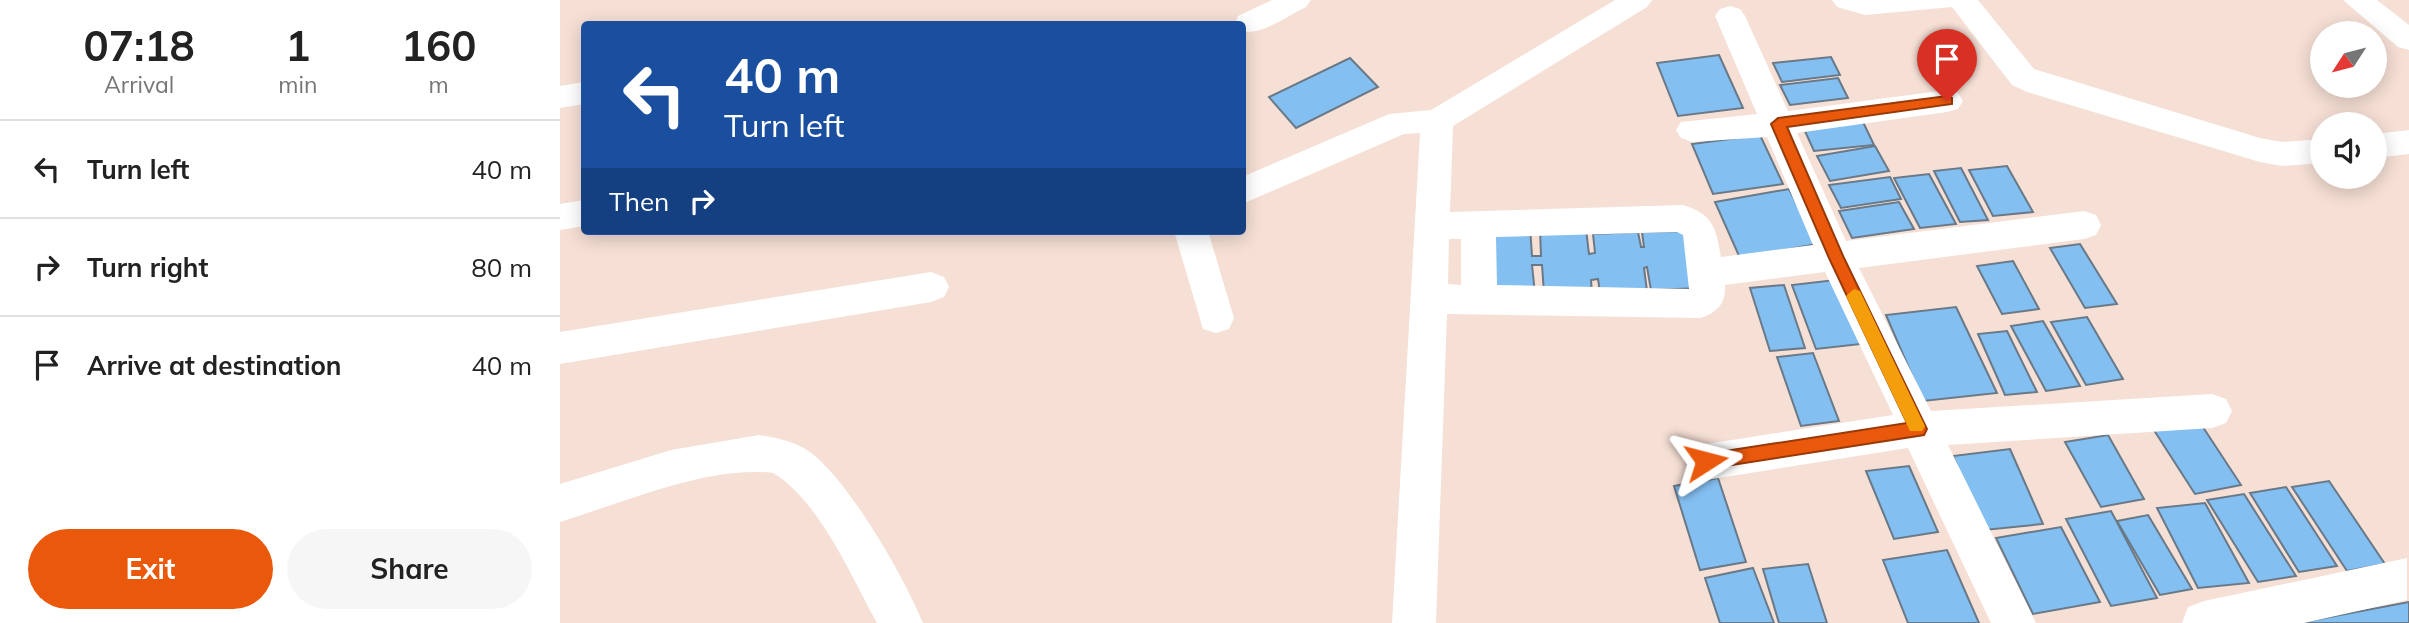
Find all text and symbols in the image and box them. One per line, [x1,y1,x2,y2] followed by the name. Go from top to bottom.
[84,19,195,72] text: 07:18
[285,19,310,72] text: 1
[401,19,476,72] text: 160
[2310,21,2387,98] north arrow
[2310,21,2387,189] map controls
[1917,29,1977,101] pin
[1928,40,1966,78] icon: arrive
[724,44,840,105] text: 40 m
[609,49,700,140] icon: left
[104,70,174,99] text: Arrival
[278,70,317,99] text: min
[429,70,449,99] text: m
[724,105,844,145] text: Turn left
[2310,112,2387,189] button: sound
[28,150,66,188] icon: left
[87,153,189,186] text: Turn left
[471,153,532,186] text: 40 m
[683,182,721,220] icon: right
[609,185,669,218] text: Then
[28,248,66,286] icon: right
[87,251,208,284] text: Turn right
[471,251,532,284] text: 80 m
[28,346,66,384] icon: arrive
[87,349,342,382] text: Arrive at destination
[471,349,532,382] text: 40 m
[1669,424,1743,498] position arrow
[28,529,273,609] button: Exit
[287,529,532,609] button: Share

